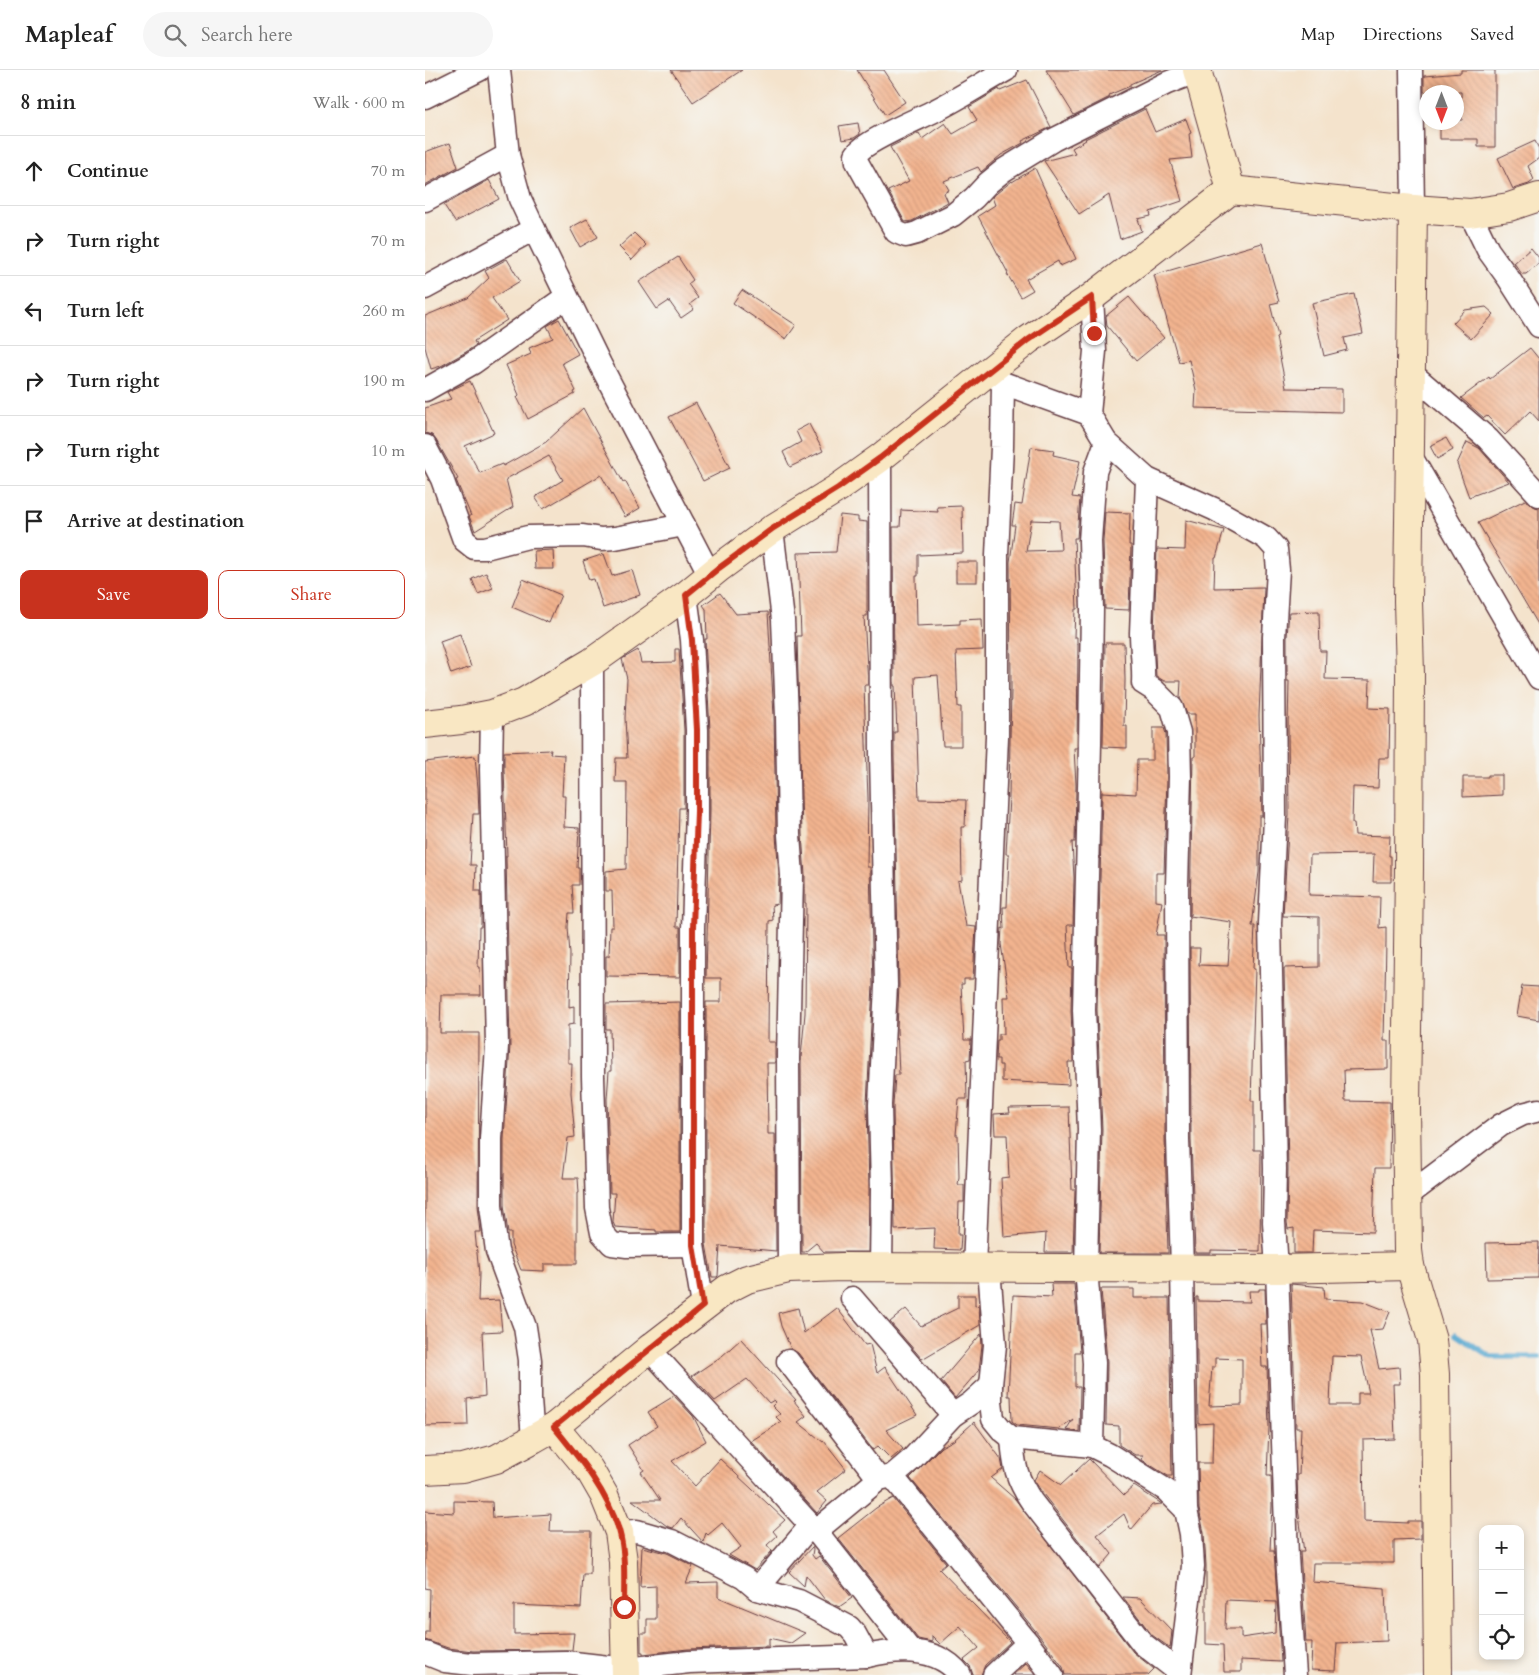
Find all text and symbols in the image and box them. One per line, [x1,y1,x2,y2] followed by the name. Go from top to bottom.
[143,12,493,57] search box
[25,18,113,51] text: Mapleaf
[161,21,189,49] icon: search
[201,22,293,48] text: Search here
[1301,22,1335,47] text: Map
[1363,22,1442,47] text: Directions
[1470,22,1514,47] text: Saved
[1419,85,1464,130] north arrow
[20,88,76,117] text: 8 min
[313,92,405,114] text: Walk · 600 m
[20,157,48,185] icon: ahead
[67,158,149,184] text: Continue
[371,160,405,182] text: 70 m
[20,227,48,255] icon: right
[67,228,159,254] text: Turn right
[371,230,405,252] text: 70 m
[20,297,48,325] icon: left
[67,298,144,324] text: Turn left
[363,300,405,322] text: 260 m
[1083,322,1106,345] route end
[20,367,48,395] icon: right
[67,368,159,394] text: Turn right
[363,370,405,392] text: 190 m
[20,437,48,465] icon: right
[67,438,159,464] text: Turn right
[371,440,405,462] text: 10 m
[20,507,48,535] icon: arrive
[67,508,244,534] text: Arrive at destination
[20,570,208,619] button: Save
[218,570,405,619] button: Share
[1479,1525,1524,1660] map controls
[1479,1525,1524,1570] button: +
[1479,1570,1524,1615] button: −
[613,1596,636,1619] route start
[1479,1615,1524,1660] button: locate

